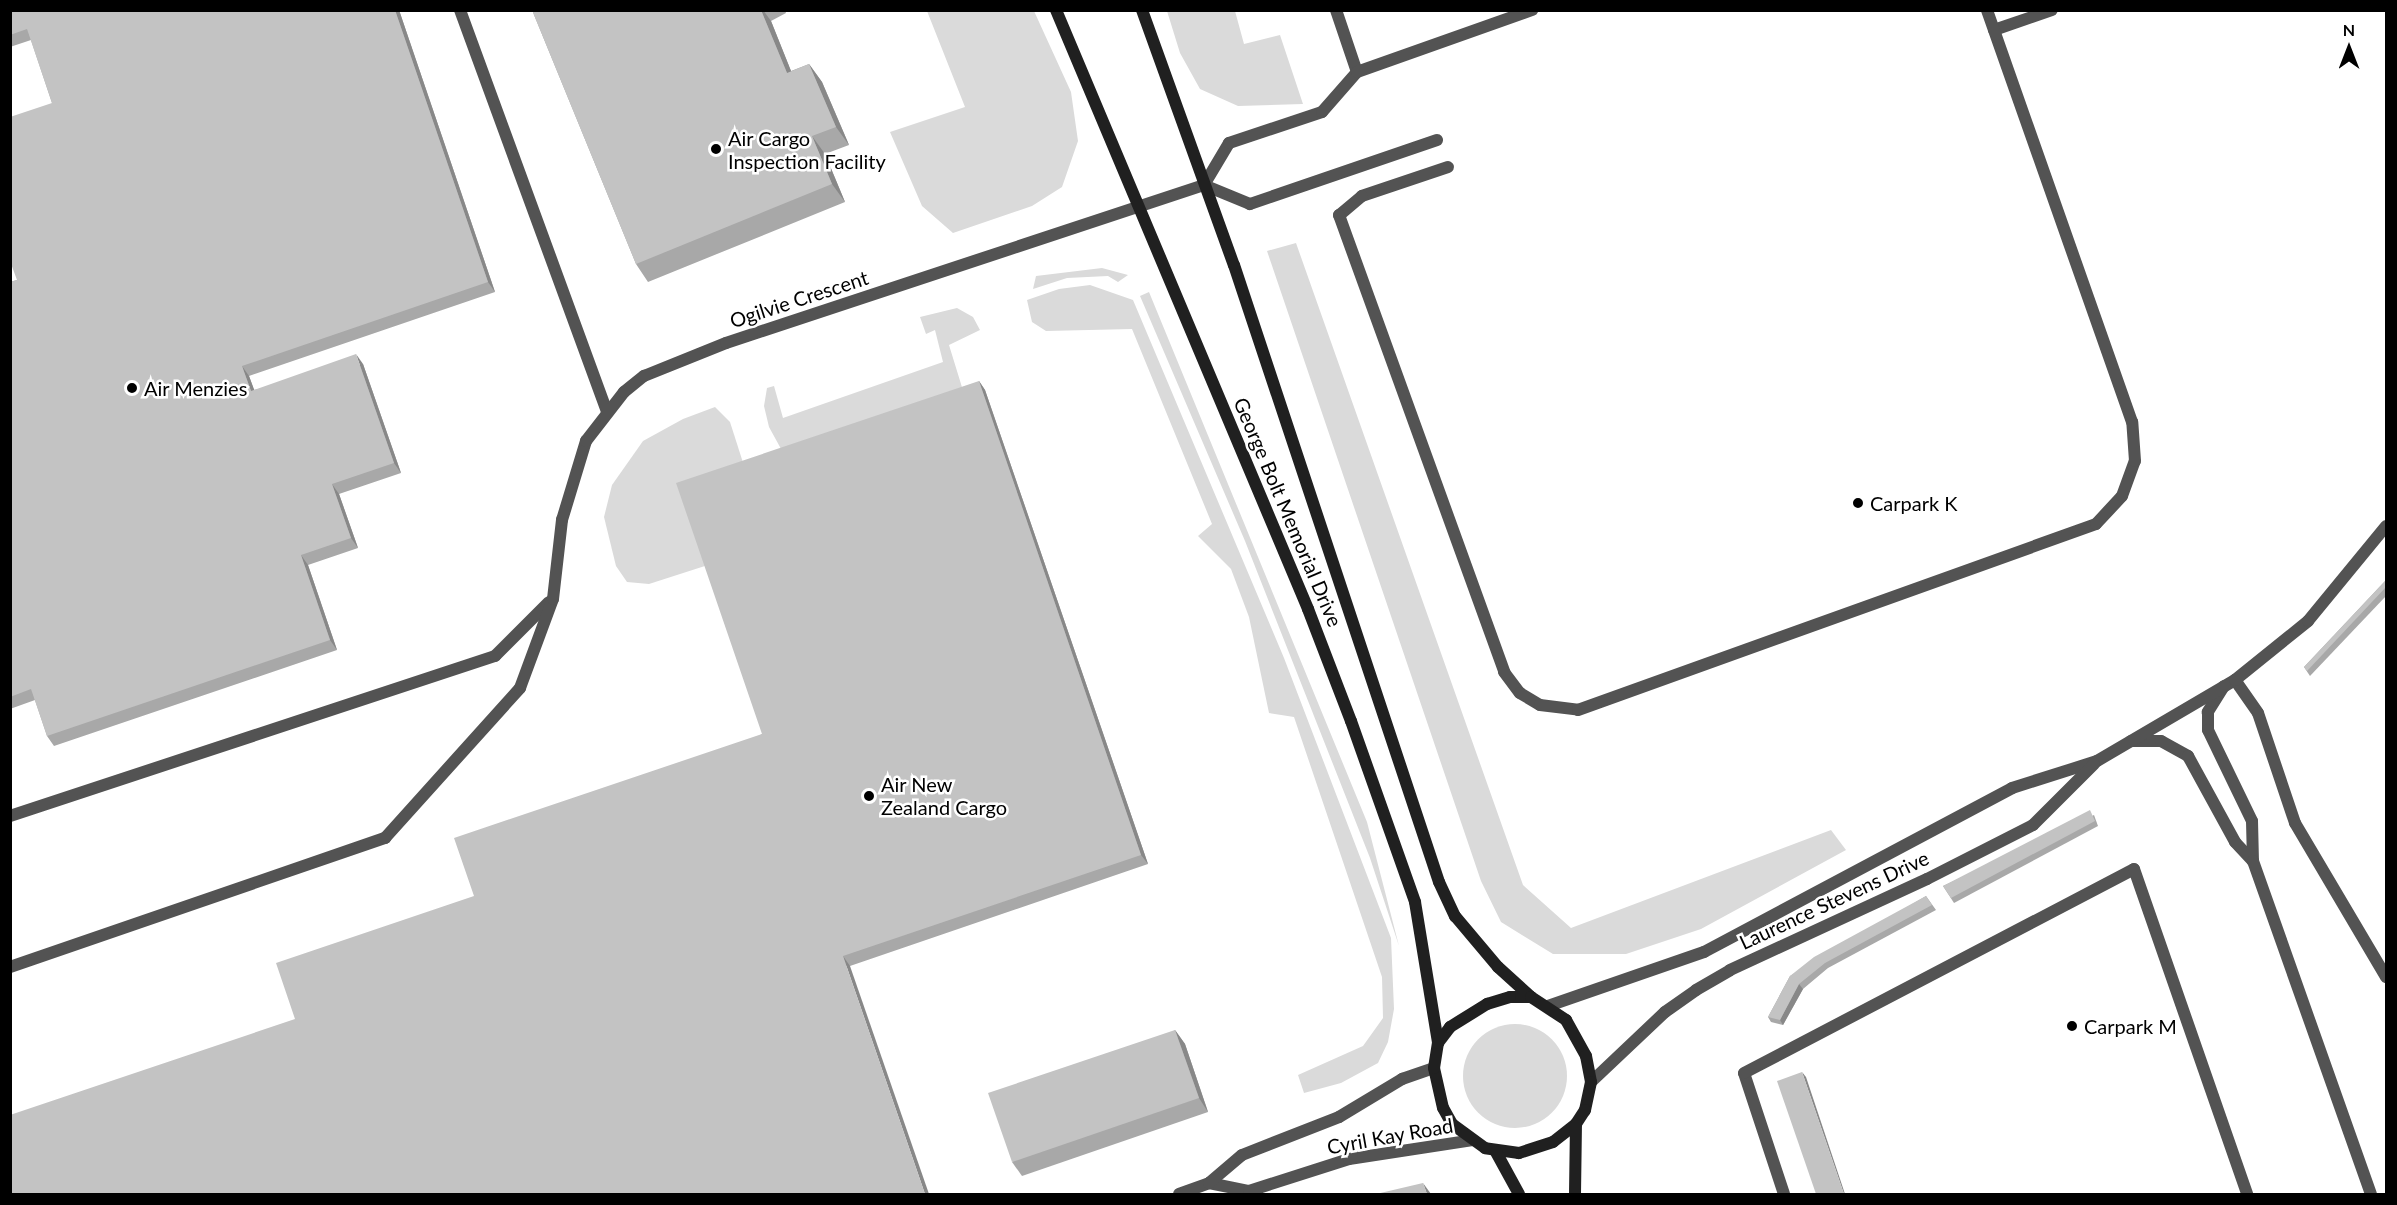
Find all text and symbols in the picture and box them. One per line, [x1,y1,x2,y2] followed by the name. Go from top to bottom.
[2319,18,2379,78] north arrow
[2343,20,2355,39] text: N
[728,126,886,173] place label: Air Cargo Inspection Facility
[709,142,723,156] marker: Air Cargo Inspection Facility
[727,265,871,333] street label: Ogilvie Crescent
[144,376,248,400] place label: Air Menzies
[125,381,139,395] marker: Air Menzies
[1229,394,1347,630] street label: George Bolt Memorial Drive
[1870,491,1958,515] place label: Carpark K
[1851,496,1865,510] marker: Carpark K
[881,772,1007,819] place label: Air New Zealand Cargo
[862,789,876,803] marker: Air New Zealand Cargo
[1736,846,1932,954] street label: Laurence Stevens Drive
[2084,1014,2177,1038] place label: Carpark M
[2065,1019,2079,1033] marker: Carpark M
[1325,1113,1455,1159] street label: Cyril Kay Road

